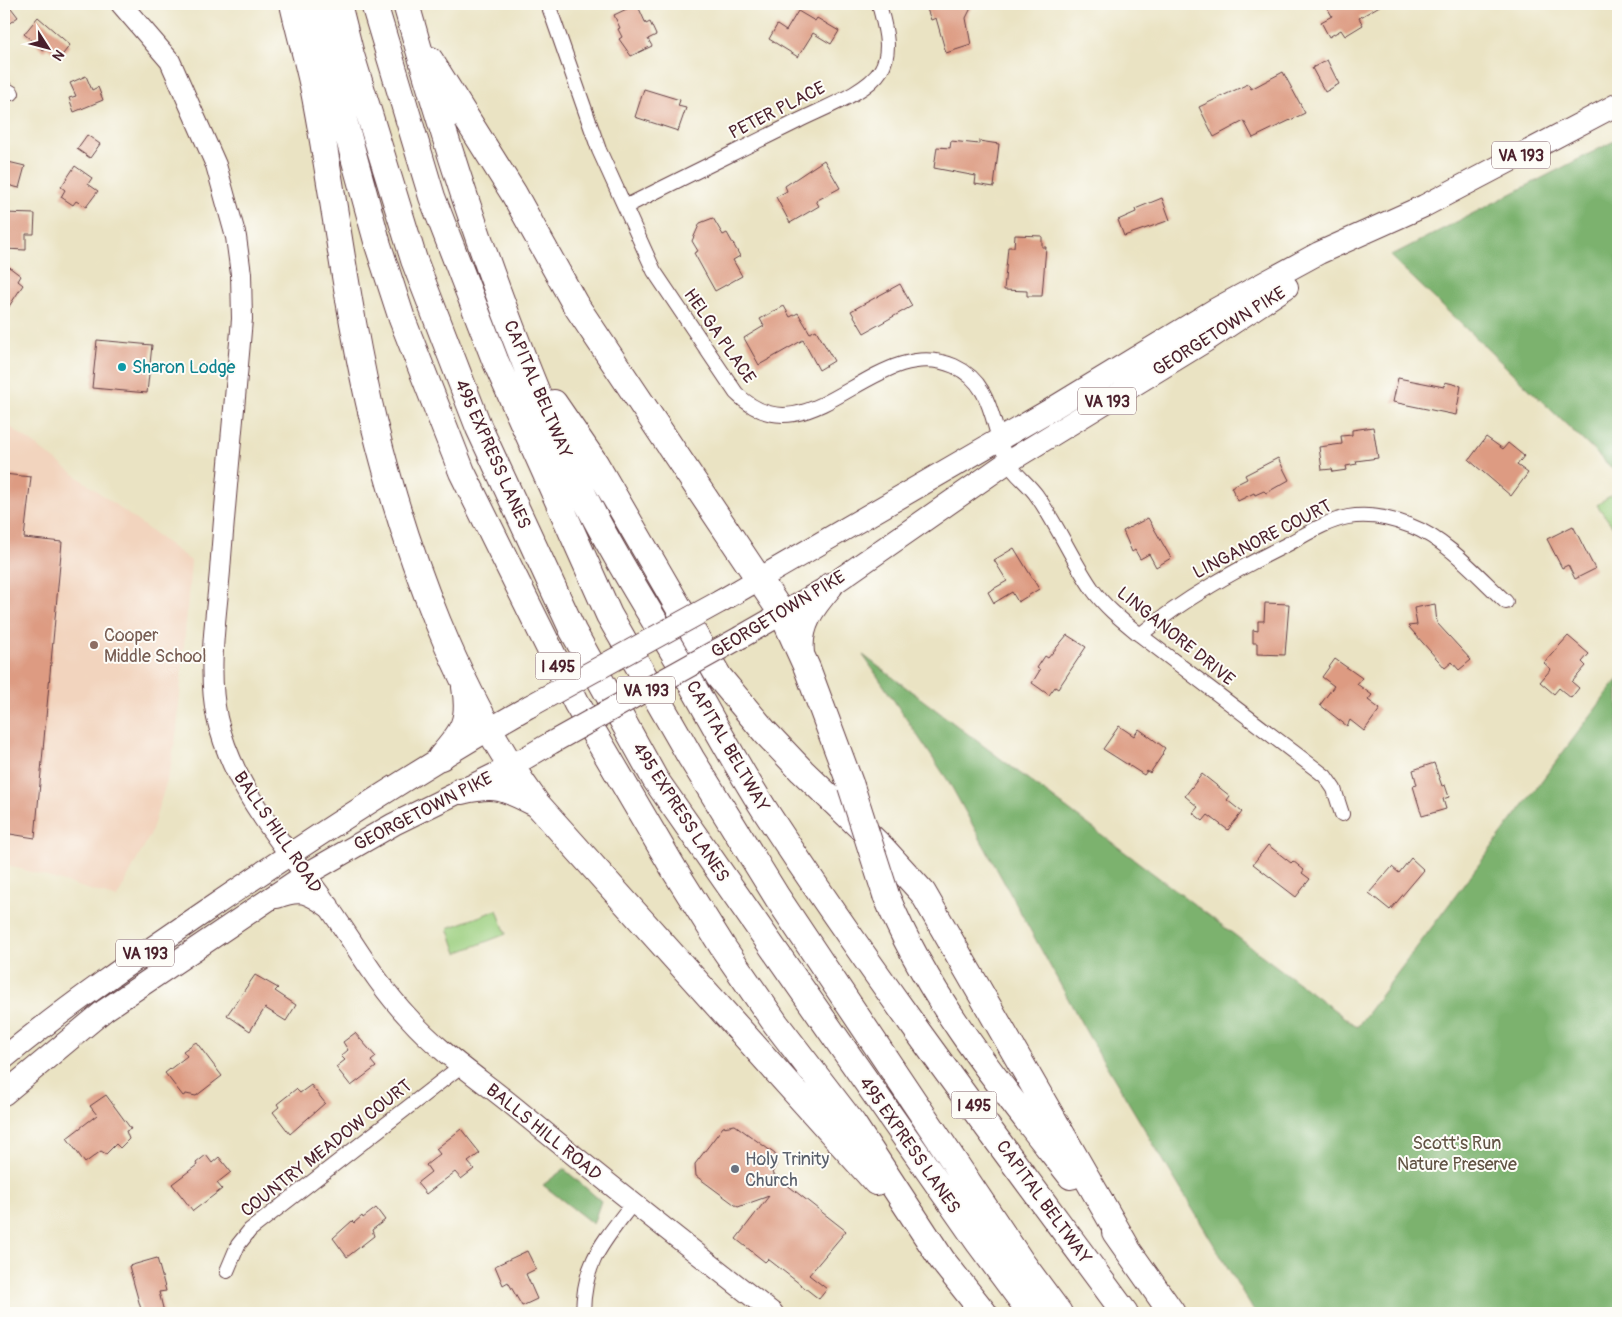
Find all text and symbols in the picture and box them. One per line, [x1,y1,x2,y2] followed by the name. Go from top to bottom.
[22,22,72,72] north arrow
[48,47,68,64] text: N
[725,76,829,145] street label: PETER PLACE
[1492,142,1550,168] road number: VA 193
[1148,281,1290,382] street label: GEORGETOWN PIKE
[678,284,761,388] street label: HELGA PLACE
[498,317,577,462] street label: CAPITAL BELTWAY
[132,356,236,379] place label: Sharon Lodge
[116,361,128,373] marker: Sharon Lodge
[449,376,536,533] street label: 495 EXPRESS LANES
[1078,388,1136,414] road number: VA 193
[1189,495,1335,584] street label: LINGANORE COURT
[707,565,850,664] street label: GEORGETOWN PIKE
[1112,582,1239,691] street label: LINGANORE DRIVE
[104,624,207,668] place label: Cooper Middle School
[88,639,100,651] marker: Cooper Middle School
[536,652,580,679] road number: I 495
[617,676,675,704] road number: VA 193
[681,677,775,816] street label: CAPITAL BELTWAY
[627,738,734,886] street label: 495 EXPRESS LANES
[228,767,327,898] street label: BALLS HILL ROAD
[350,767,496,856] street label: GEORGETOWN PIKE
[116,940,174,966] road number: VA 193
[854,1073,965,1218] street label: 495 EXPRESS LANES
[236,1074,416,1222] street label: COUNTRY MEADOW COURT
[481,1079,606,1186] street label: BALLS HILL ROAD
[952,1092,996,1118] road number: I 495
[1397,1132,1517,1176] park label: Scott's Run Nature Preserve
[991,1136,1097,1269] street label: CAPITAL BELTWAY
[745,1148,829,1192] place label: Holy Trinity Church
[729,1163,741,1175] marker: Holy Trinity Church

